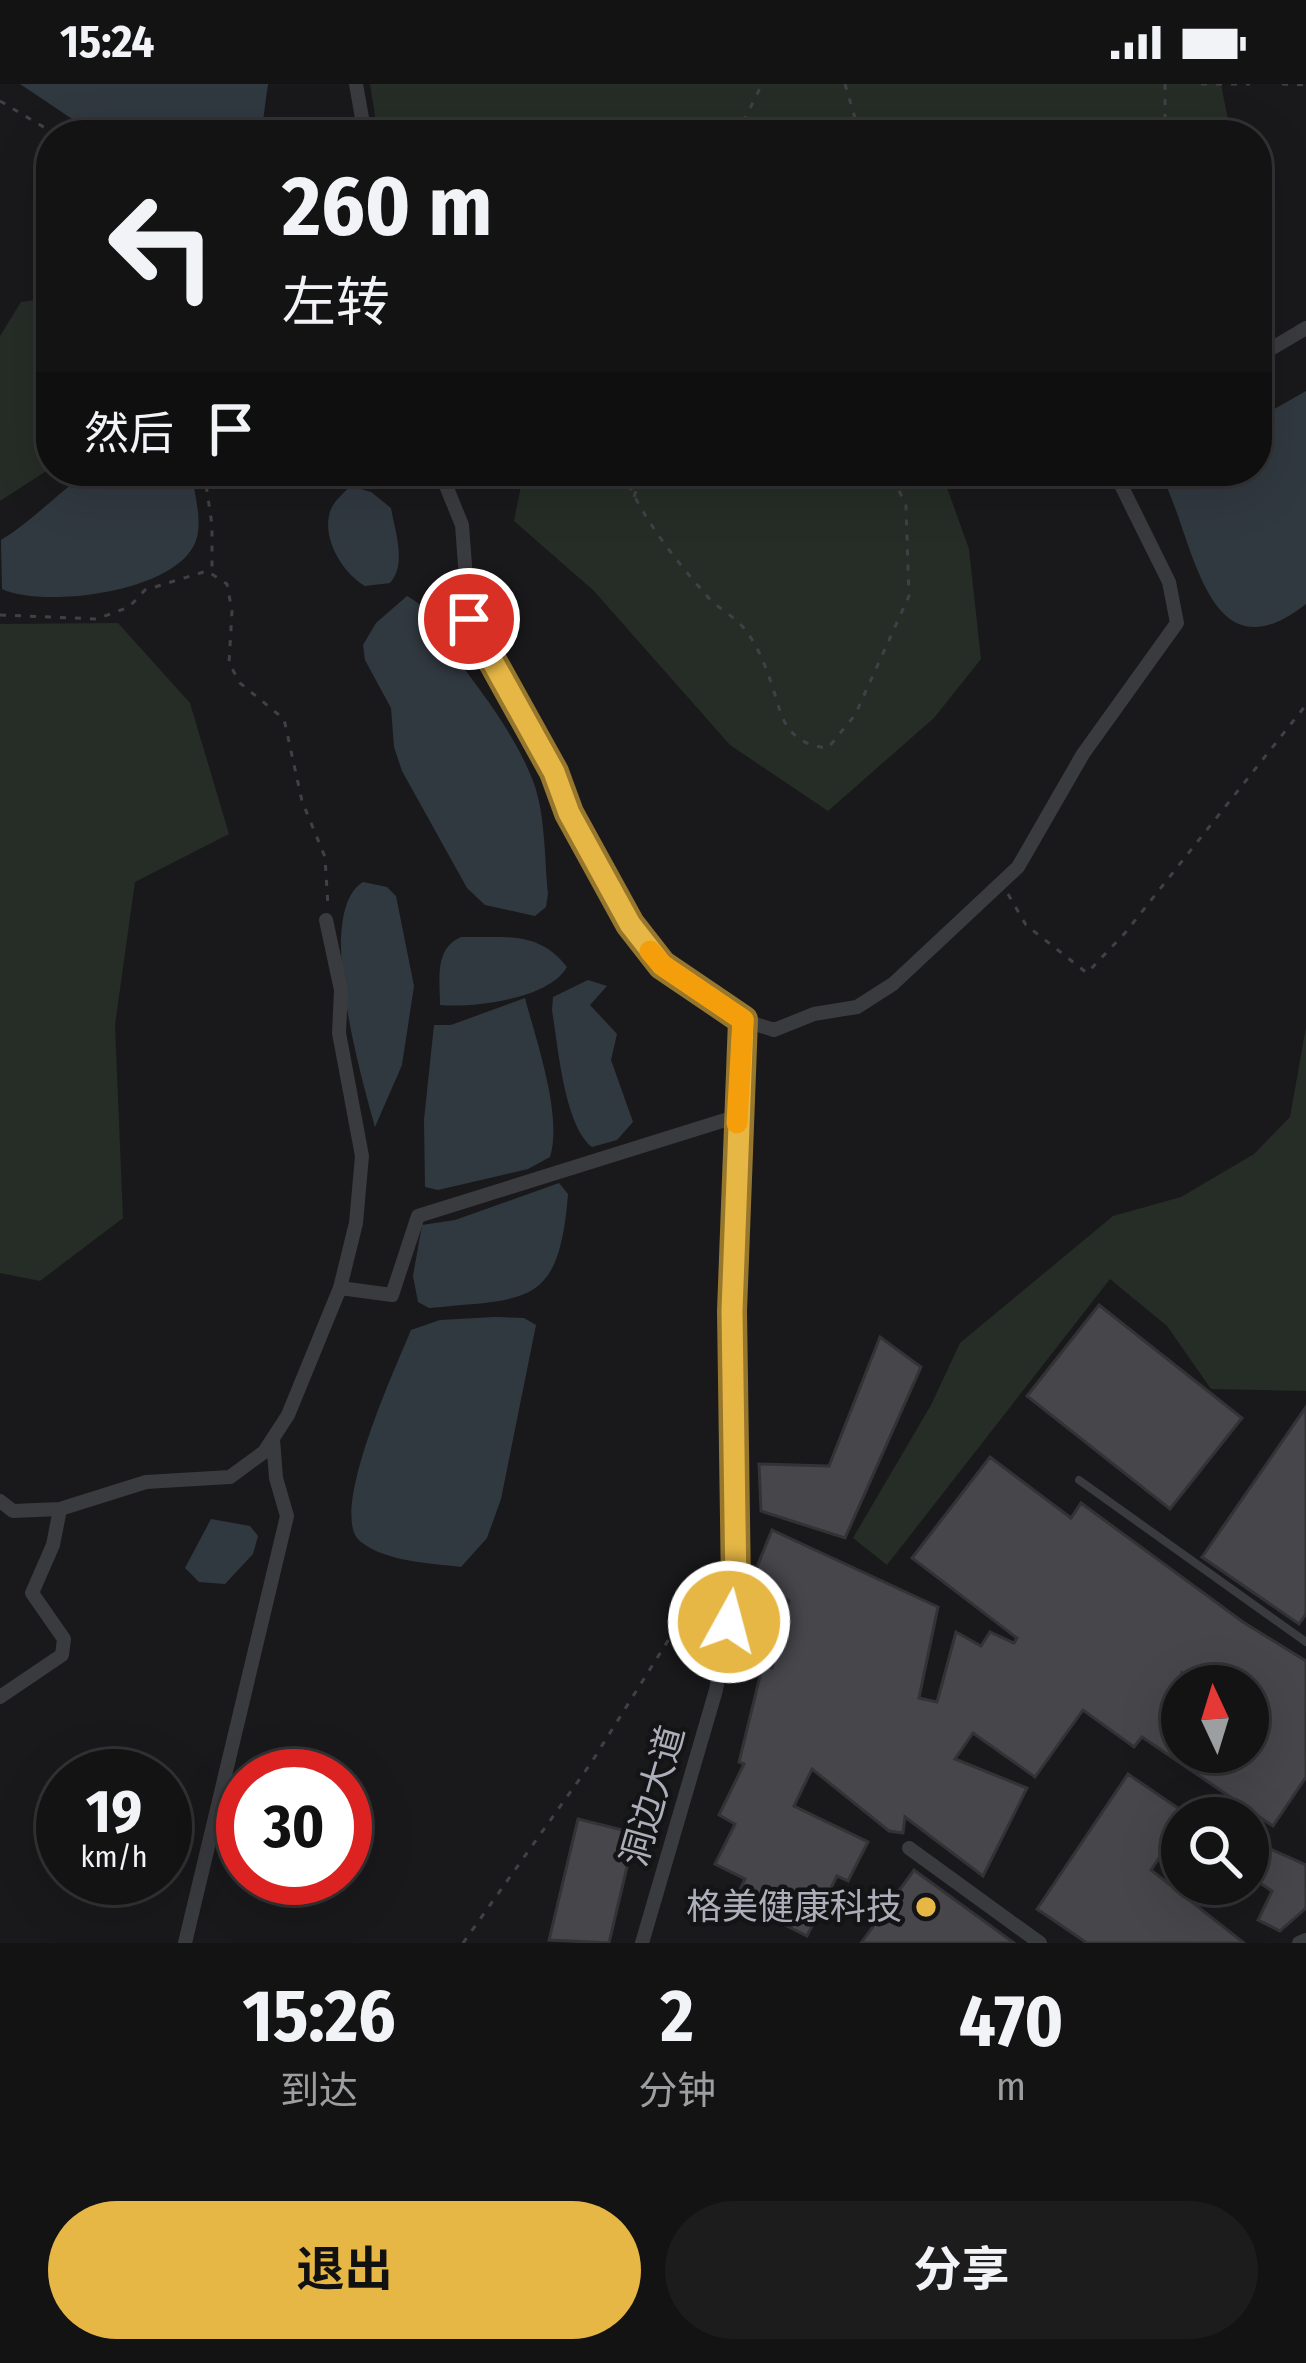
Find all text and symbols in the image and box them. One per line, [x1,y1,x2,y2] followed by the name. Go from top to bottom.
[60,15,155,69] text: 15:24
[282,156,492,257] text: 260 m
[84,168,240,324] icon: left
[282,271,390,335] text: 左转
[198,396,264,462] icon: arrive
[84,407,174,461] text: 然后
[418,568,520,670] pin
[436,586,502,652] icon: arrive
[666,1559,792,1685] position arrow
[1161,1665,1269,1773] north arrow
[1161,1665,1269,1905] map controls
[612,1721,694,1871] street label: 洞边大道
[216,1749,372,1905] speed limit sign: 30
[86,1776,142,1848] text: 19
[1161,1797,1269,1905] button: search
[81,1839,147,1875] text: km/h
[686,1885,902,1929] place label: 格美健康科技
[913,1894,939,1920] marker: 格美健康科技
[242,1974,396,2060] text: 15:26
[661,1974,694,2060] text: 2
[959,1979,1064,2065] text: 470
[996,2064,1026,2110] text: m
[280,2068,358,2114] text: 到达
[638,2068,716,2114] text: 分钟
[48,2201,641,2339] button: 退出
[665,2201,1258,2339] button: 分享

